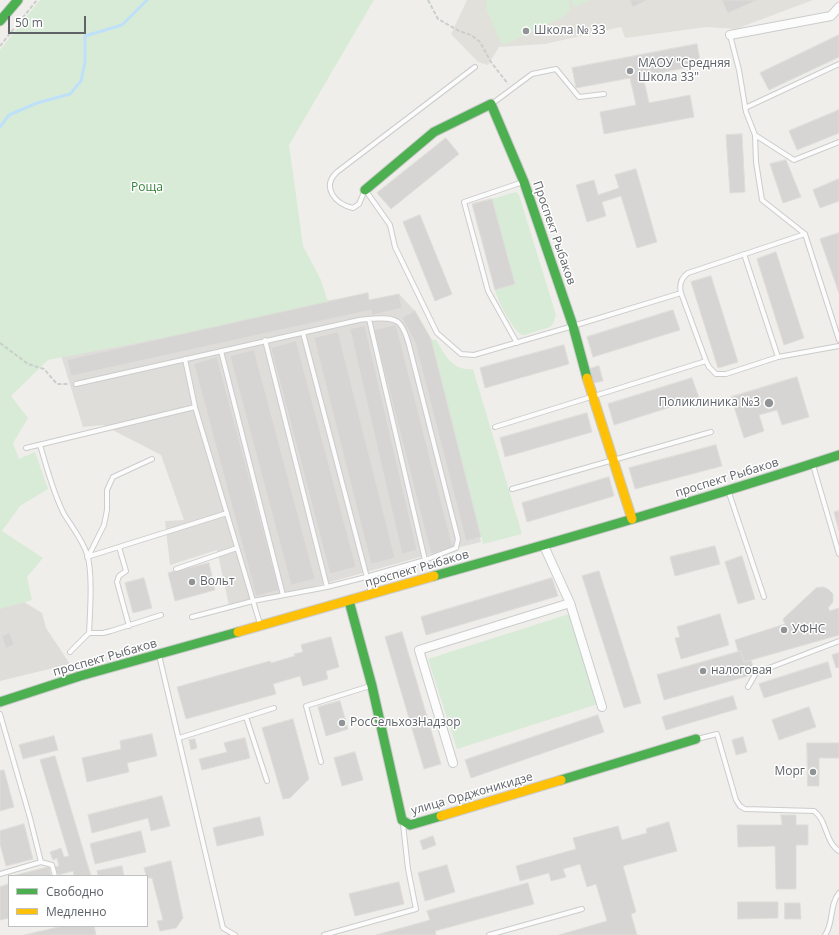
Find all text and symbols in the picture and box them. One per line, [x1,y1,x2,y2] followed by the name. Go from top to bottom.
[10,8,88,34] scale bar
[15,14,43,31] text: 50 m
[534,24,606,38] place label: Школа № 33
[521,26,531,36] marker: Школа № 33
[638,57,730,85] place label: МАОУ "Средняя Школа 33"
[625,66,635,76] marker: МАОУ "Средняя Школа 33"
[529,179,579,287] street label: Проспект Рыбаков
[131,181,163,195] park label: Роща
[659,396,760,410] place label: Поликлиника №3
[763,397,775,409] marker: Поликлиника №3
[674,455,780,501] street label: проспект Рыбаков
[363,547,471,591] street label: проспект Рыбаков
[200,575,235,589] place label: Вольт
[187,577,197,587] marker: Вольт
[792,623,825,637] place label: УФНС
[779,625,789,635] marker: УФНС
[51,636,159,680] street label: проспект Рыбаков
[711,664,772,678] place label: налоговая
[698,666,708,676] marker: налоговая
[350,716,461,730] place label: РосСельхозНадзор
[337,718,347,728] marker: РосСельхозНадзор
[774,765,805,779] place label: Морг
[808,767,818,777] marker: Морг
[410,770,534,818] street label: улица Орджоникидзе
[8,875,148,927] legend
[46,883,104,900] text: Свободно
[46,903,106,920] text: Медленно

